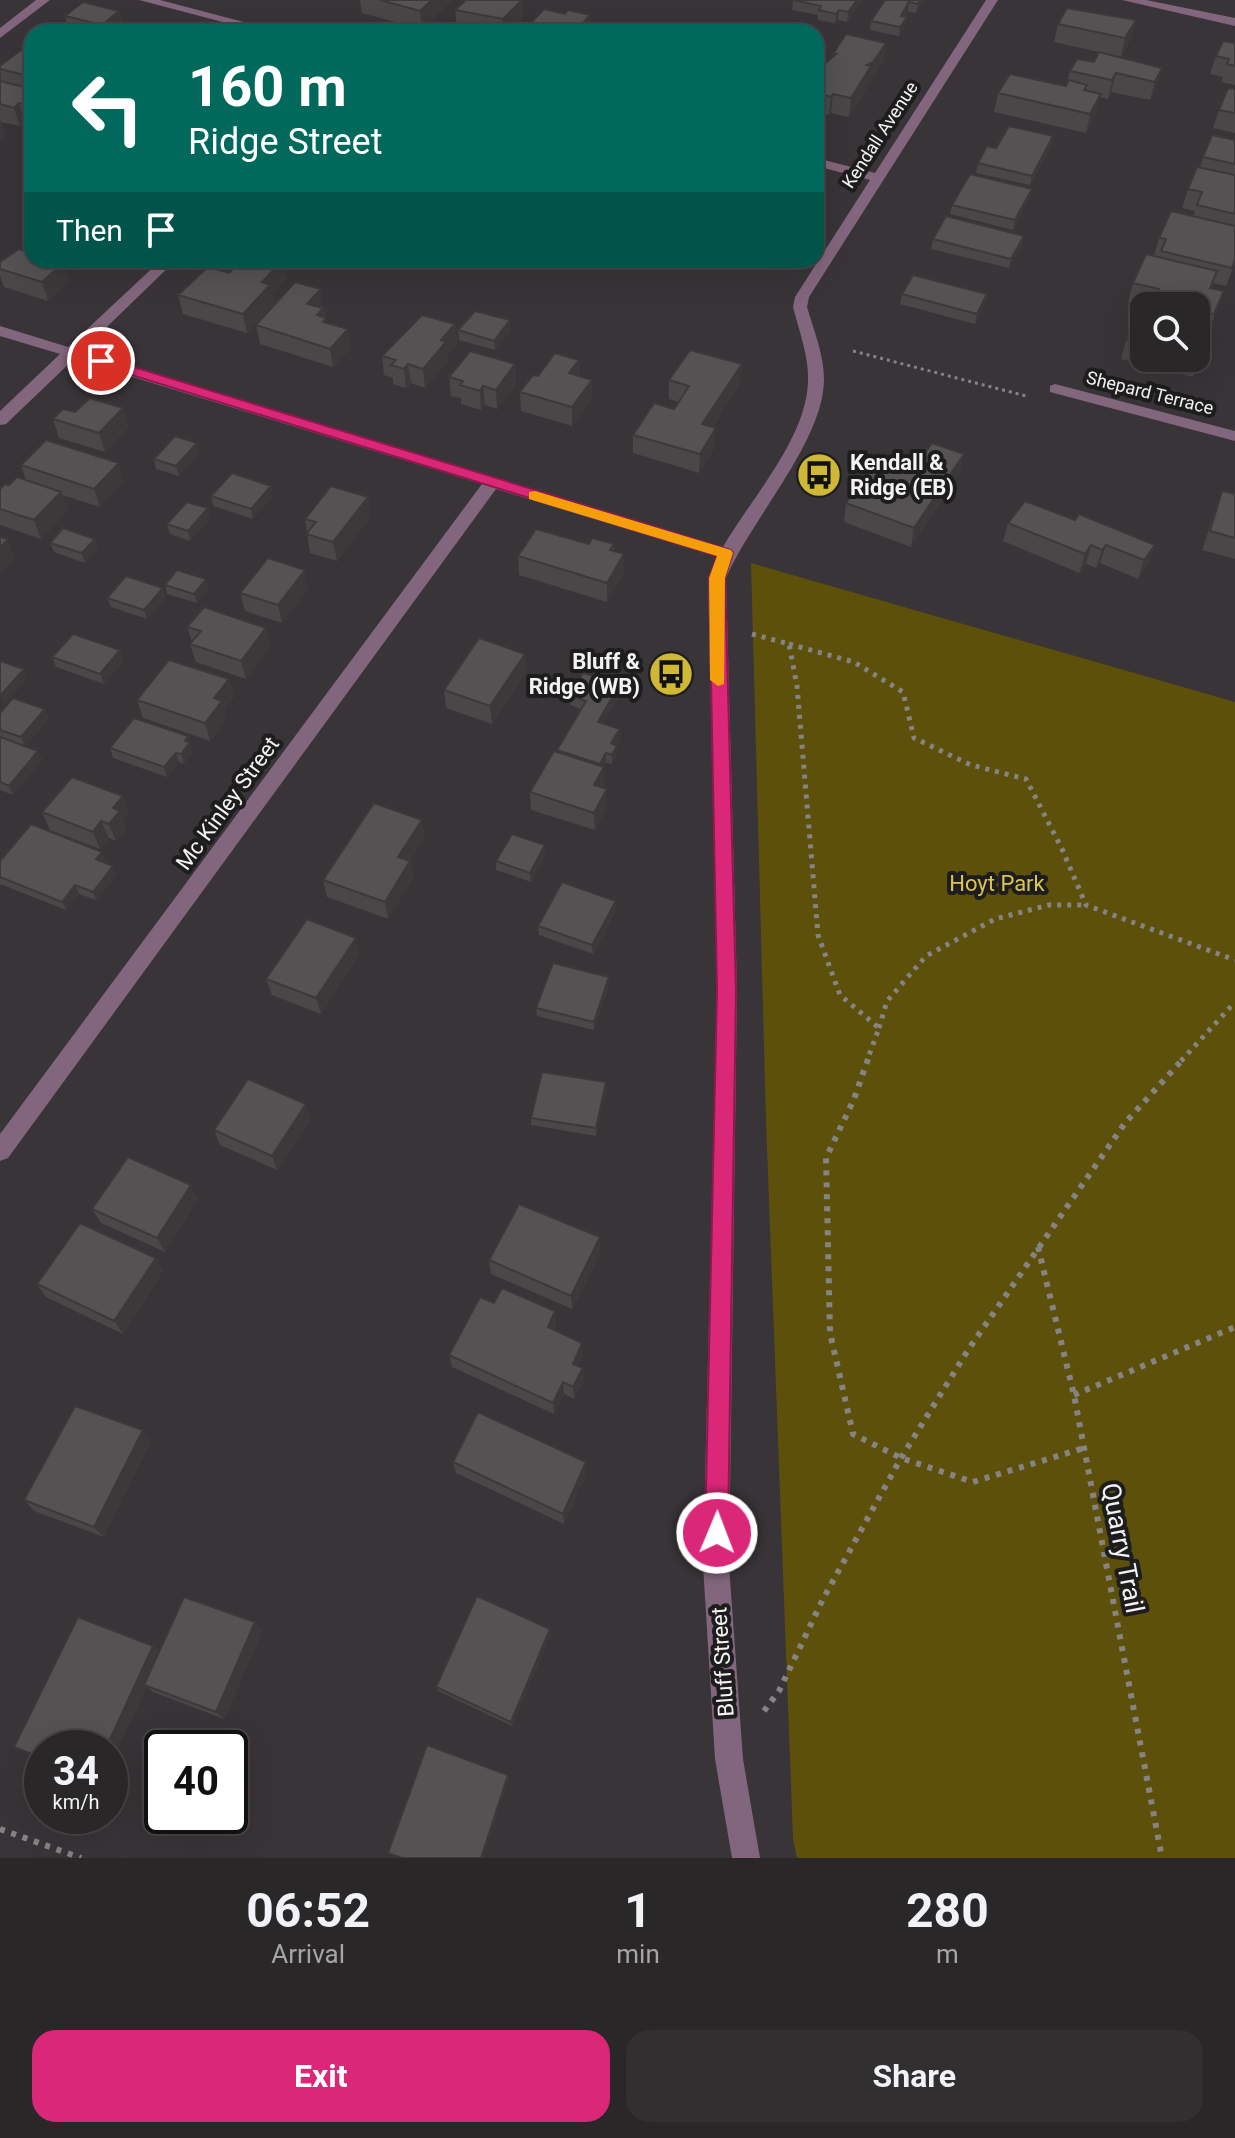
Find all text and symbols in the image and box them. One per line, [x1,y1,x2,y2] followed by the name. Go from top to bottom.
[188,54,347,120] text: 160 m
[56,56,160,160] icon: left
[837,78,922,192] street label: Kendall Avenue
[188,121,382,163] text: Ridge Street
[139,208,183,252] icon: arrive
[56,213,123,248] text: Then
[1130,292,1210,372] map controls
[1130,292,1210,372] button: search
[67,327,135,395] pin
[79,339,123,383] icon: arrive
[1084,367,1216,418] street label: Shepard Terrace
[850,450,954,500] place label: Kendall & Ridge (EB)
[795,451,843,499] bus stop icon: Kendall & Ridge (EB)
[529,649,641,699] place label: Bluff & Ridge (WB)
[647,650,695,698] bus stop icon: Bluff & Ridge (WB)
[171,732,284,875] street label: Mc Kinley Street
[949,871,1046,896] park label: Hoyt Park
[1096,1480,1150,1616] street label: Quarry Trail
[675,1491,759,1575] position arrow
[706,1606,739,1718] street label: Bluff Street
[144,1730,248,1834] speed limit sign: 40
[53,1748,99,1795] text: 34
[53,1790,99,1814] text: km/h
[246,1882,370,1939] text: 06:52
[624,1882,652,1939] text: 1
[906,1882,989,1939] text: 280
[271,1939,345,1969] text: Arrival
[616,1939,660,1969] text: min
[936,1939,959,1969] text: m
[32,2030,610,2122] button: Exit
[626,2030,1203,2122] button: Share

